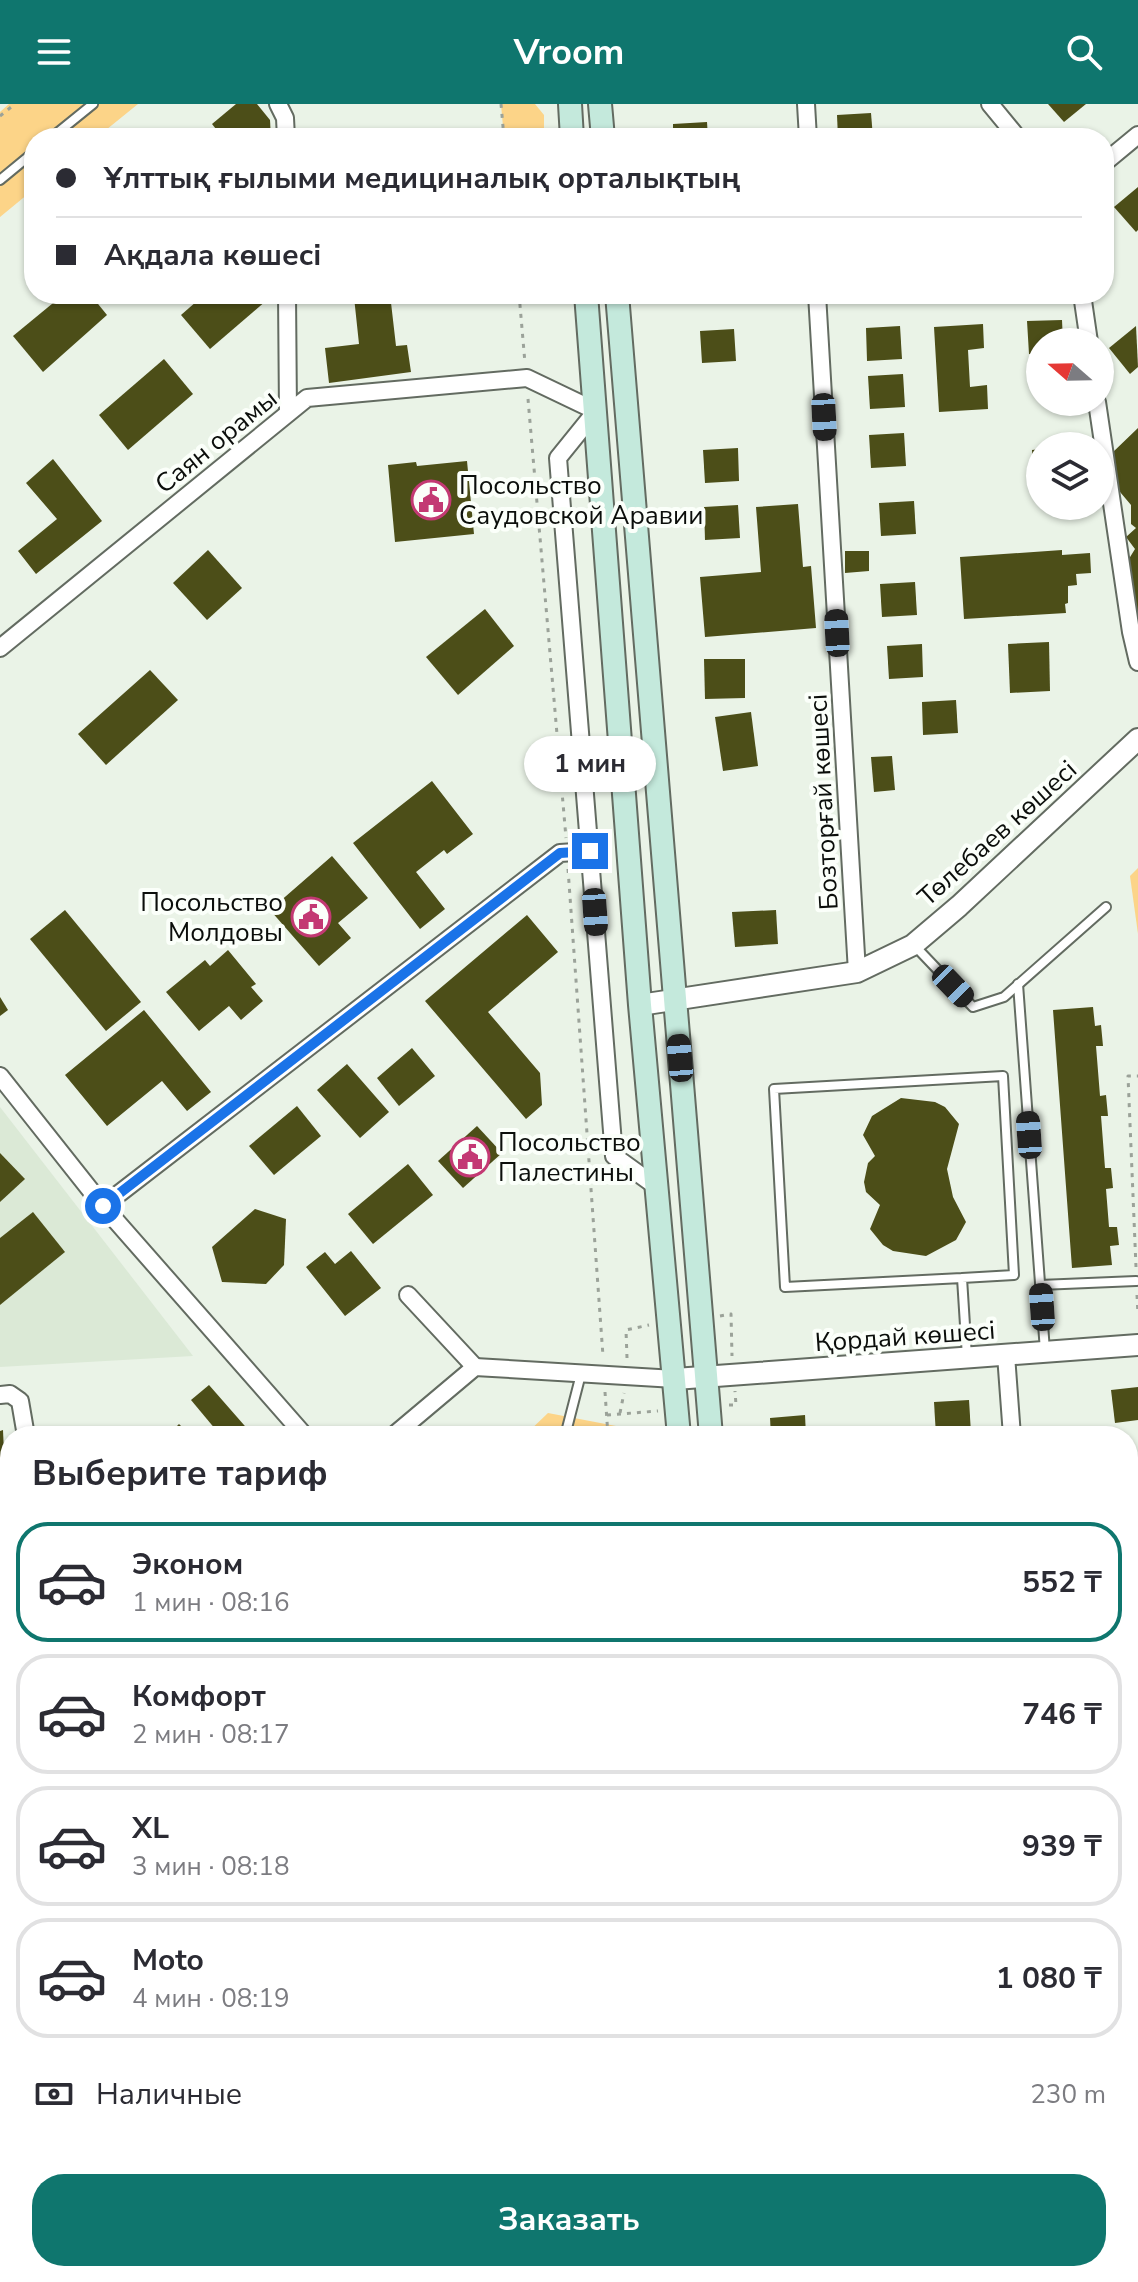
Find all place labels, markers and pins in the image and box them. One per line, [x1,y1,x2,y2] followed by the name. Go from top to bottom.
[459,468,703,533] place label: Посольство Саудовской Аравии
[410,479,452,521] public building icon: Посольство Саудовской Аравии
[140,885,283,950] place label: Посольство Молдовы
[290,896,332,938] public building icon: Посольство Молдовы
[498,1125,641,1190] place label: Посольство Палестины
[449,1136,491,1178] public building icon: Посольство Палестины

